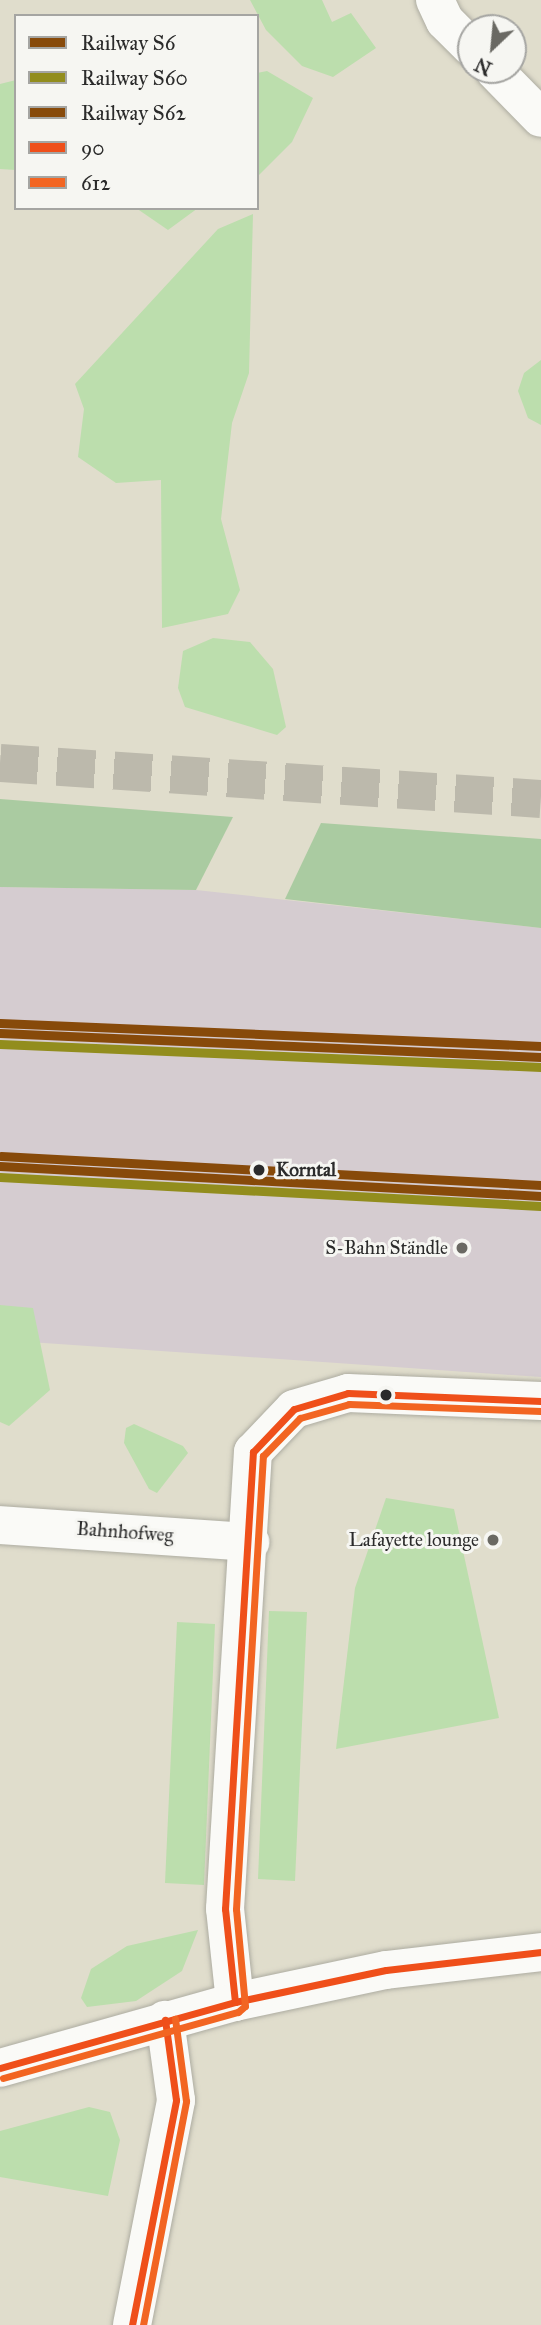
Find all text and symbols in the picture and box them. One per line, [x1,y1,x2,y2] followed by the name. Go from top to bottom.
[14,14,259,210] legend
[457,14,527,84] north arrow
[81,30,175,56] text: Railway S6
[471,53,496,80] text: N
[81,65,188,91] text: Railway S60
[81,100,186,126] text: Railway S62
[81,135,105,161] text: 90
[81,170,110,196] text: 612
[248,1159,270,1181] marker: Korntal
[276,1159,336,1181] place label: Korntal
[325,1237,448,1259] place label: S-Bahn Ständle
[454,1240,470,1256] marker: S-Bahn Ständle
[379,1388,393,1402] unlabelled marker
[76,1517,174,1547] street label: Bahnhofweg
[349,1529,479,1551] place label: Lafayette lounge
[485,1532,501,1548] marker: Lafayette lounge

